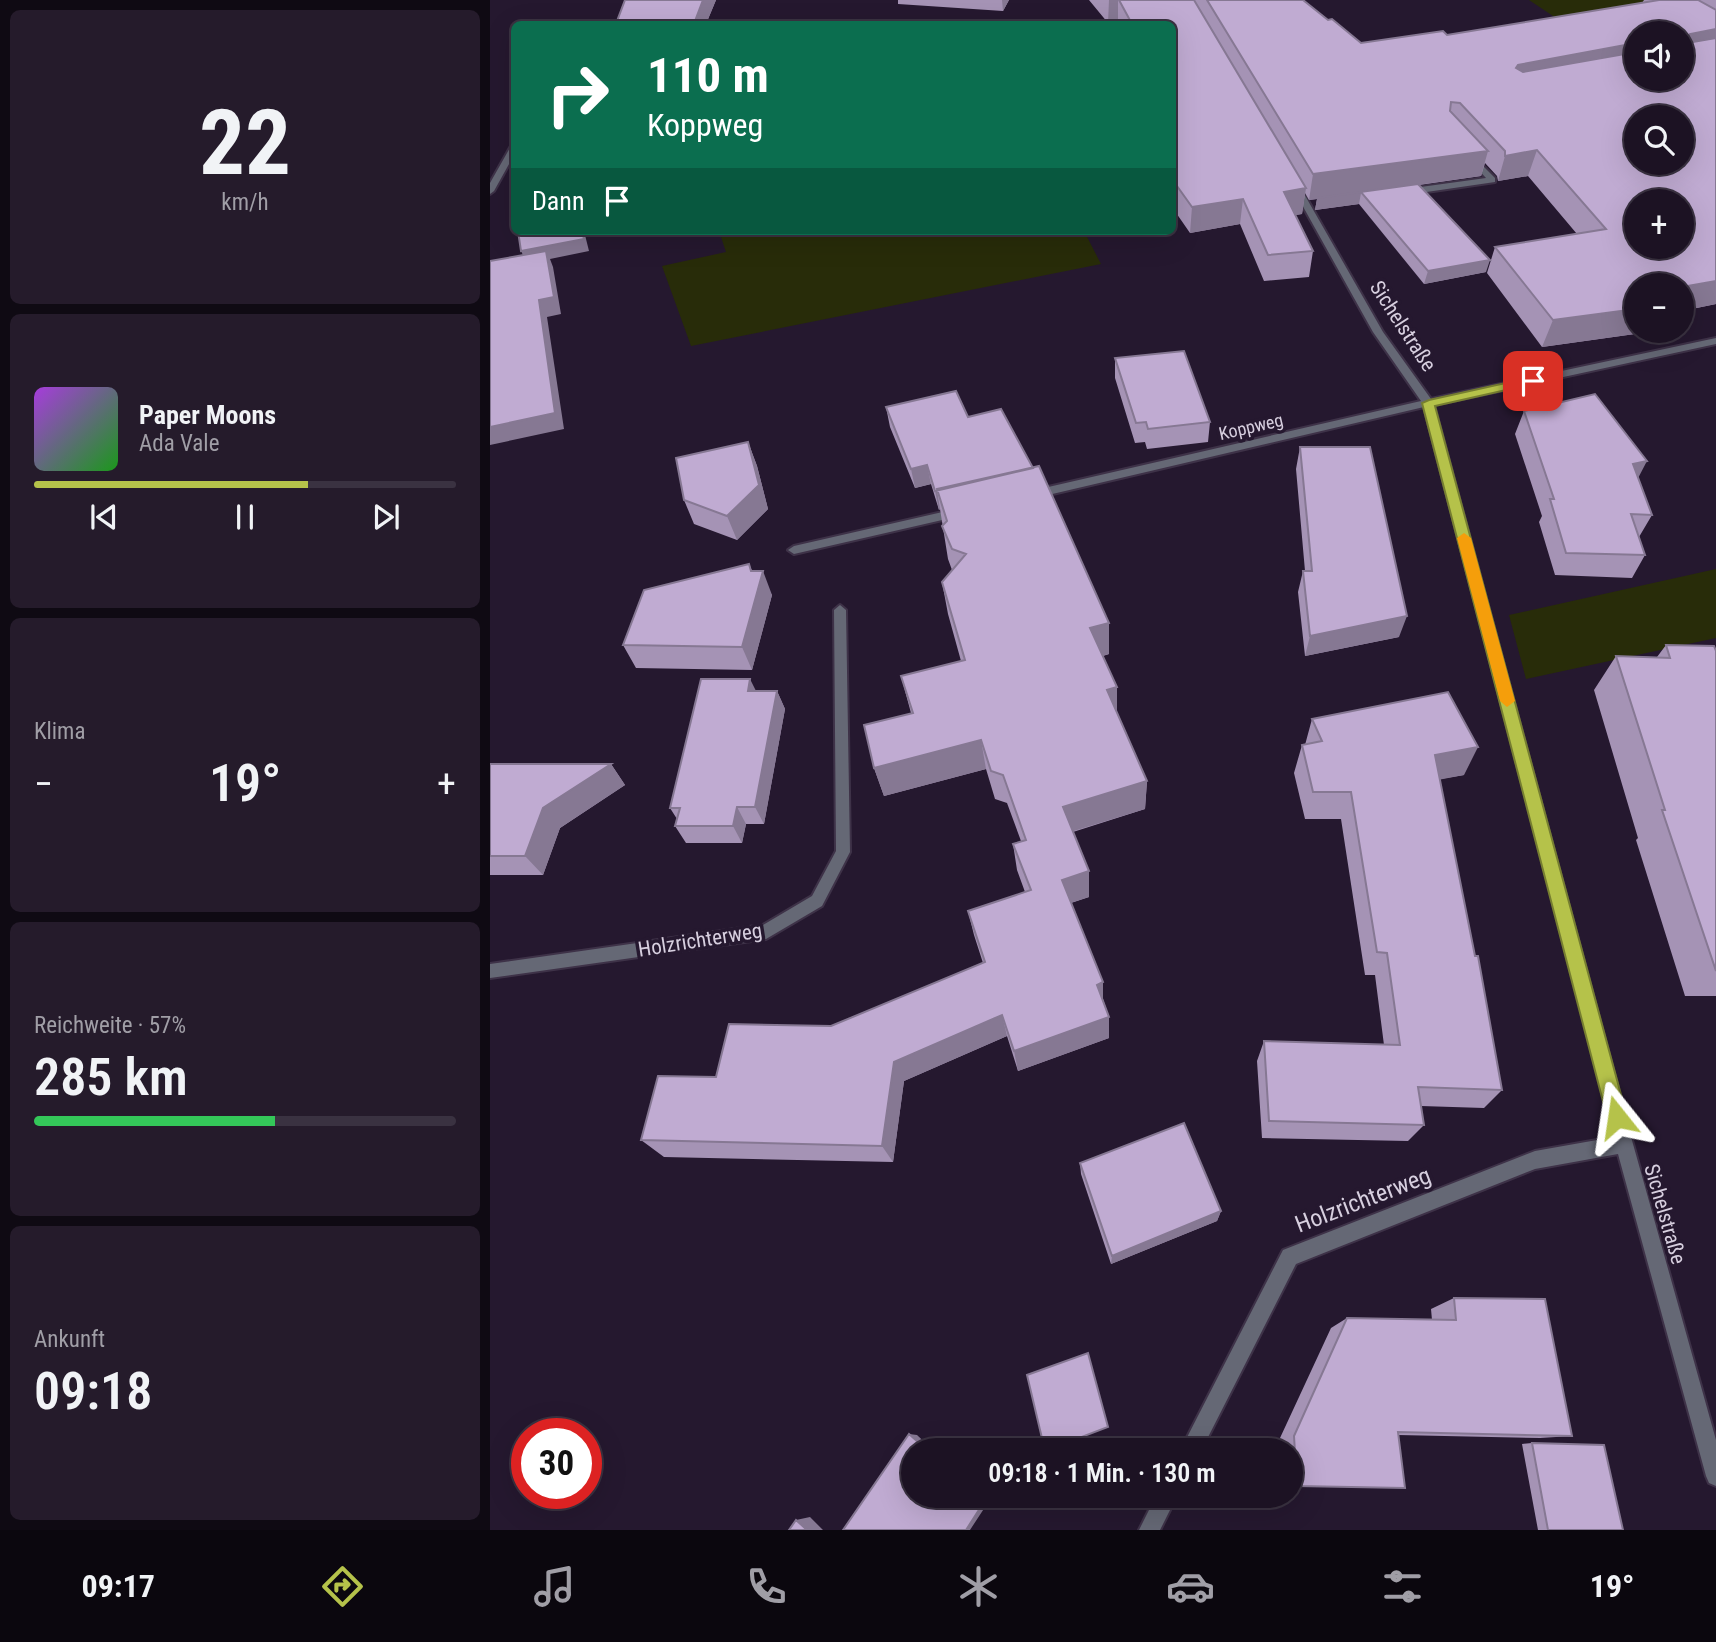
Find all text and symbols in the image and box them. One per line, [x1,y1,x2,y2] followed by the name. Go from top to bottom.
[1624,21,1694,343] map controls
[1624,21,1694,91] button: sound
[647,47,769,104] text: 110 m
[532,49,623,140] icon: right
[199,90,291,196] text: 22
[1624,105,1694,175] button: search
[647,106,763,144] text: Koppweg
[598,182,636,220] icon: arrive
[532,186,584,216] text: Dann
[221,189,269,216] text: km/h
[1624,189,1694,259] button: +
[1624,273,1694,343] button: −
[1365,276,1441,376] street label: Sichelstraße
[1503,351,1563,411] pin
[1514,362,1552,400] icon: arrive
[139,400,276,430] text: Paper Moons
[1217,409,1285,444] street label: Koppweg
[139,430,219,457] text: Ada Vale
[85,498,123,536] icon: previous
[226,498,264,536] icon: pause
[367,498,405,536] icon: next
[34,718,85,745] text: Klima
[209,753,281,814] text: 19°
[34,762,53,806] text: −
[437,762,456,806] text: +
[636,918,764,962] street label: Holzrichterweg
[34,1012,186,1039] text: Reichweite · 57%
[34,1047,188,1108] text: 285 km
[1580,1080,1654,1154] position arrow
[1291,1161,1435,1239] street label: Holzrichterweg
[1639,1161,1691,1267] street label: Sichelstraße
[34,1326,105,1353] text: Ankunft
[34,1361,152,1422] text: 09:18
[511,1418,602,1509] speed limit sign: 30
[988,1458,1216,1488] text: 09:18 · 1 Min. · 130 m
[318,1562,367,1611] icon: directions
[530,1562,579,1611] icon: music
[742,1562,791,1611] icon: phone
[954,1562,1003,1611] icon: climate
[1166,1562,1215,1611] icon: car
[1378,1562,1427,1611] icon: filters
[81,1567,155,1605] text: 09:17
[1590,1567,1634,1605] text: 19°

